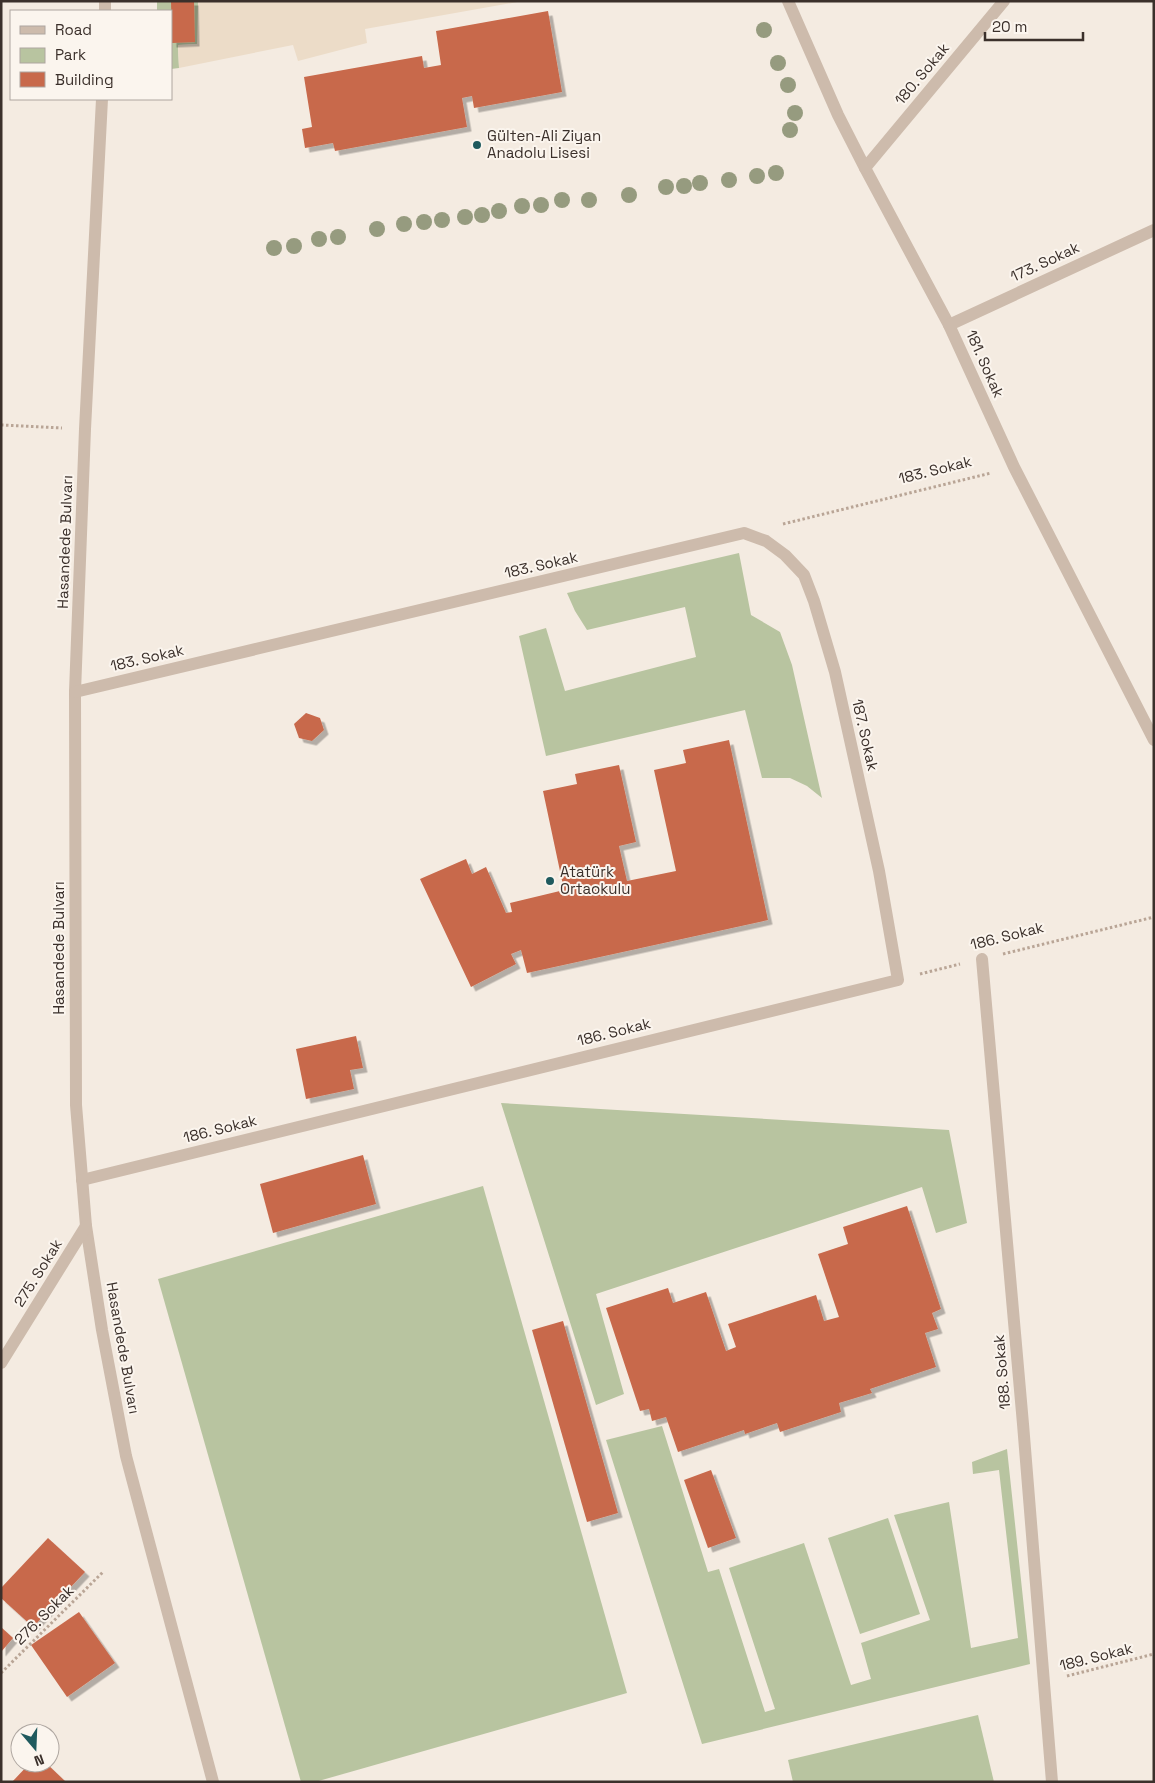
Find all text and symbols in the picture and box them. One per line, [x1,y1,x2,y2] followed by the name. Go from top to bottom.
[10,10,172,100] legend
[985,10,1082,42] scale bar
[992,17,1027,36] text: 20 m
[55,20,92,39] text: Road
[890,39,953,109] street label: 180. Sokak
[55,45,86,64] text: Park
[55,70,114,89] text: Building
[487,126,601,162] place label: Gülten-Ali Ziyan Anadolu Lisesi
[471,139,483,151] marker: Gülten-Ali Ziyan Anadolu Lisesi
[1007,237,1082,286] street label: 173. Sokak
[962,327,1009,401] street label: 181. Sokak
[896,451,974,488] street label: 183. Sokak
[53,475,76,609] street label: Hasandede Bulvarı
[502,547,580,582] street label: 183. Sokak
[108,640,186,675] street label: 183. Sokak
[848,697,883,773] street label: 187. Sokak
[560,862,630,898] place label: Atatürk Ortaokulu
[544,875,556,887] marker: Atatürk Ortaokulu
[49,881,68,1015] street label: Hasandede Bulvarı
[968,917,1046,954] street label: 186. Sokak
[575,1013,653,1050] street label: 186. Sokak
[181,1110,259,1147] street label: 186. Sokak
[9,1235,66,1310] street label: 275. Sokak
[103,1280,144,1415] street label: Hasandede Bulvarı
[989,1334,1014,1410] street label: 188. Sokak
[10,1581,77,1648] street label: 276. Sokak
[1057,1638,1135,1675] street label: 189. Sokak
[10,1723,60,1773] north arrow
[32,1750,47,1770] text: N

